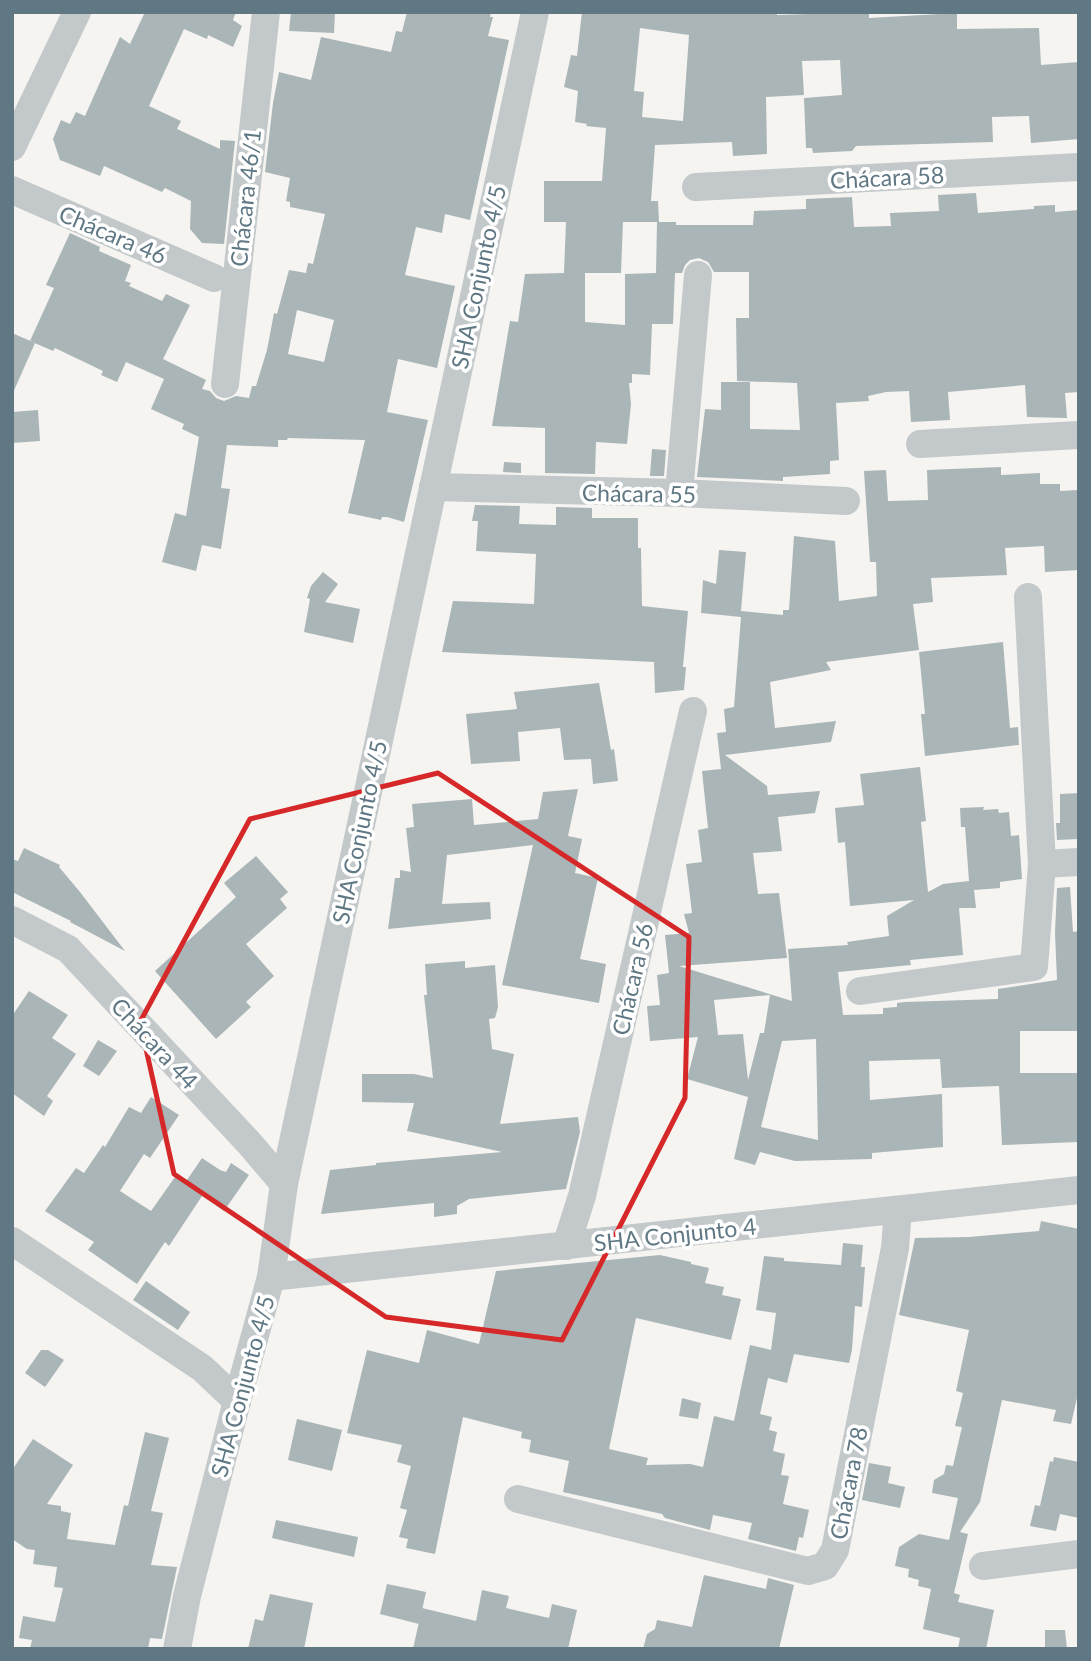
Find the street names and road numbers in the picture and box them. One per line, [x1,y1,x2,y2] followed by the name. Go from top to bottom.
[224,128,266,268] street label: Chácara 46/1
[829,160,945,194] street label: Chácara 58
[445,183,511,371] street label: SHA Conjunto 4/5
[55,199,171,269] street label: Chácara 46
[582,478,696,508] street label: Chácara 55
[326,738,392,926] street label: SHA Conjunto 4/5
[606,920,658,1038] street label: Chácara 56
[106,992,204,1094] street label: Chácara 44
[592,1212,758,1256] street label: SHA Conjunto 4
[204,1292,280,1480] street label: SHA Conjunto 4/5
[823,1424,873,1542] street label: Chácara 78

